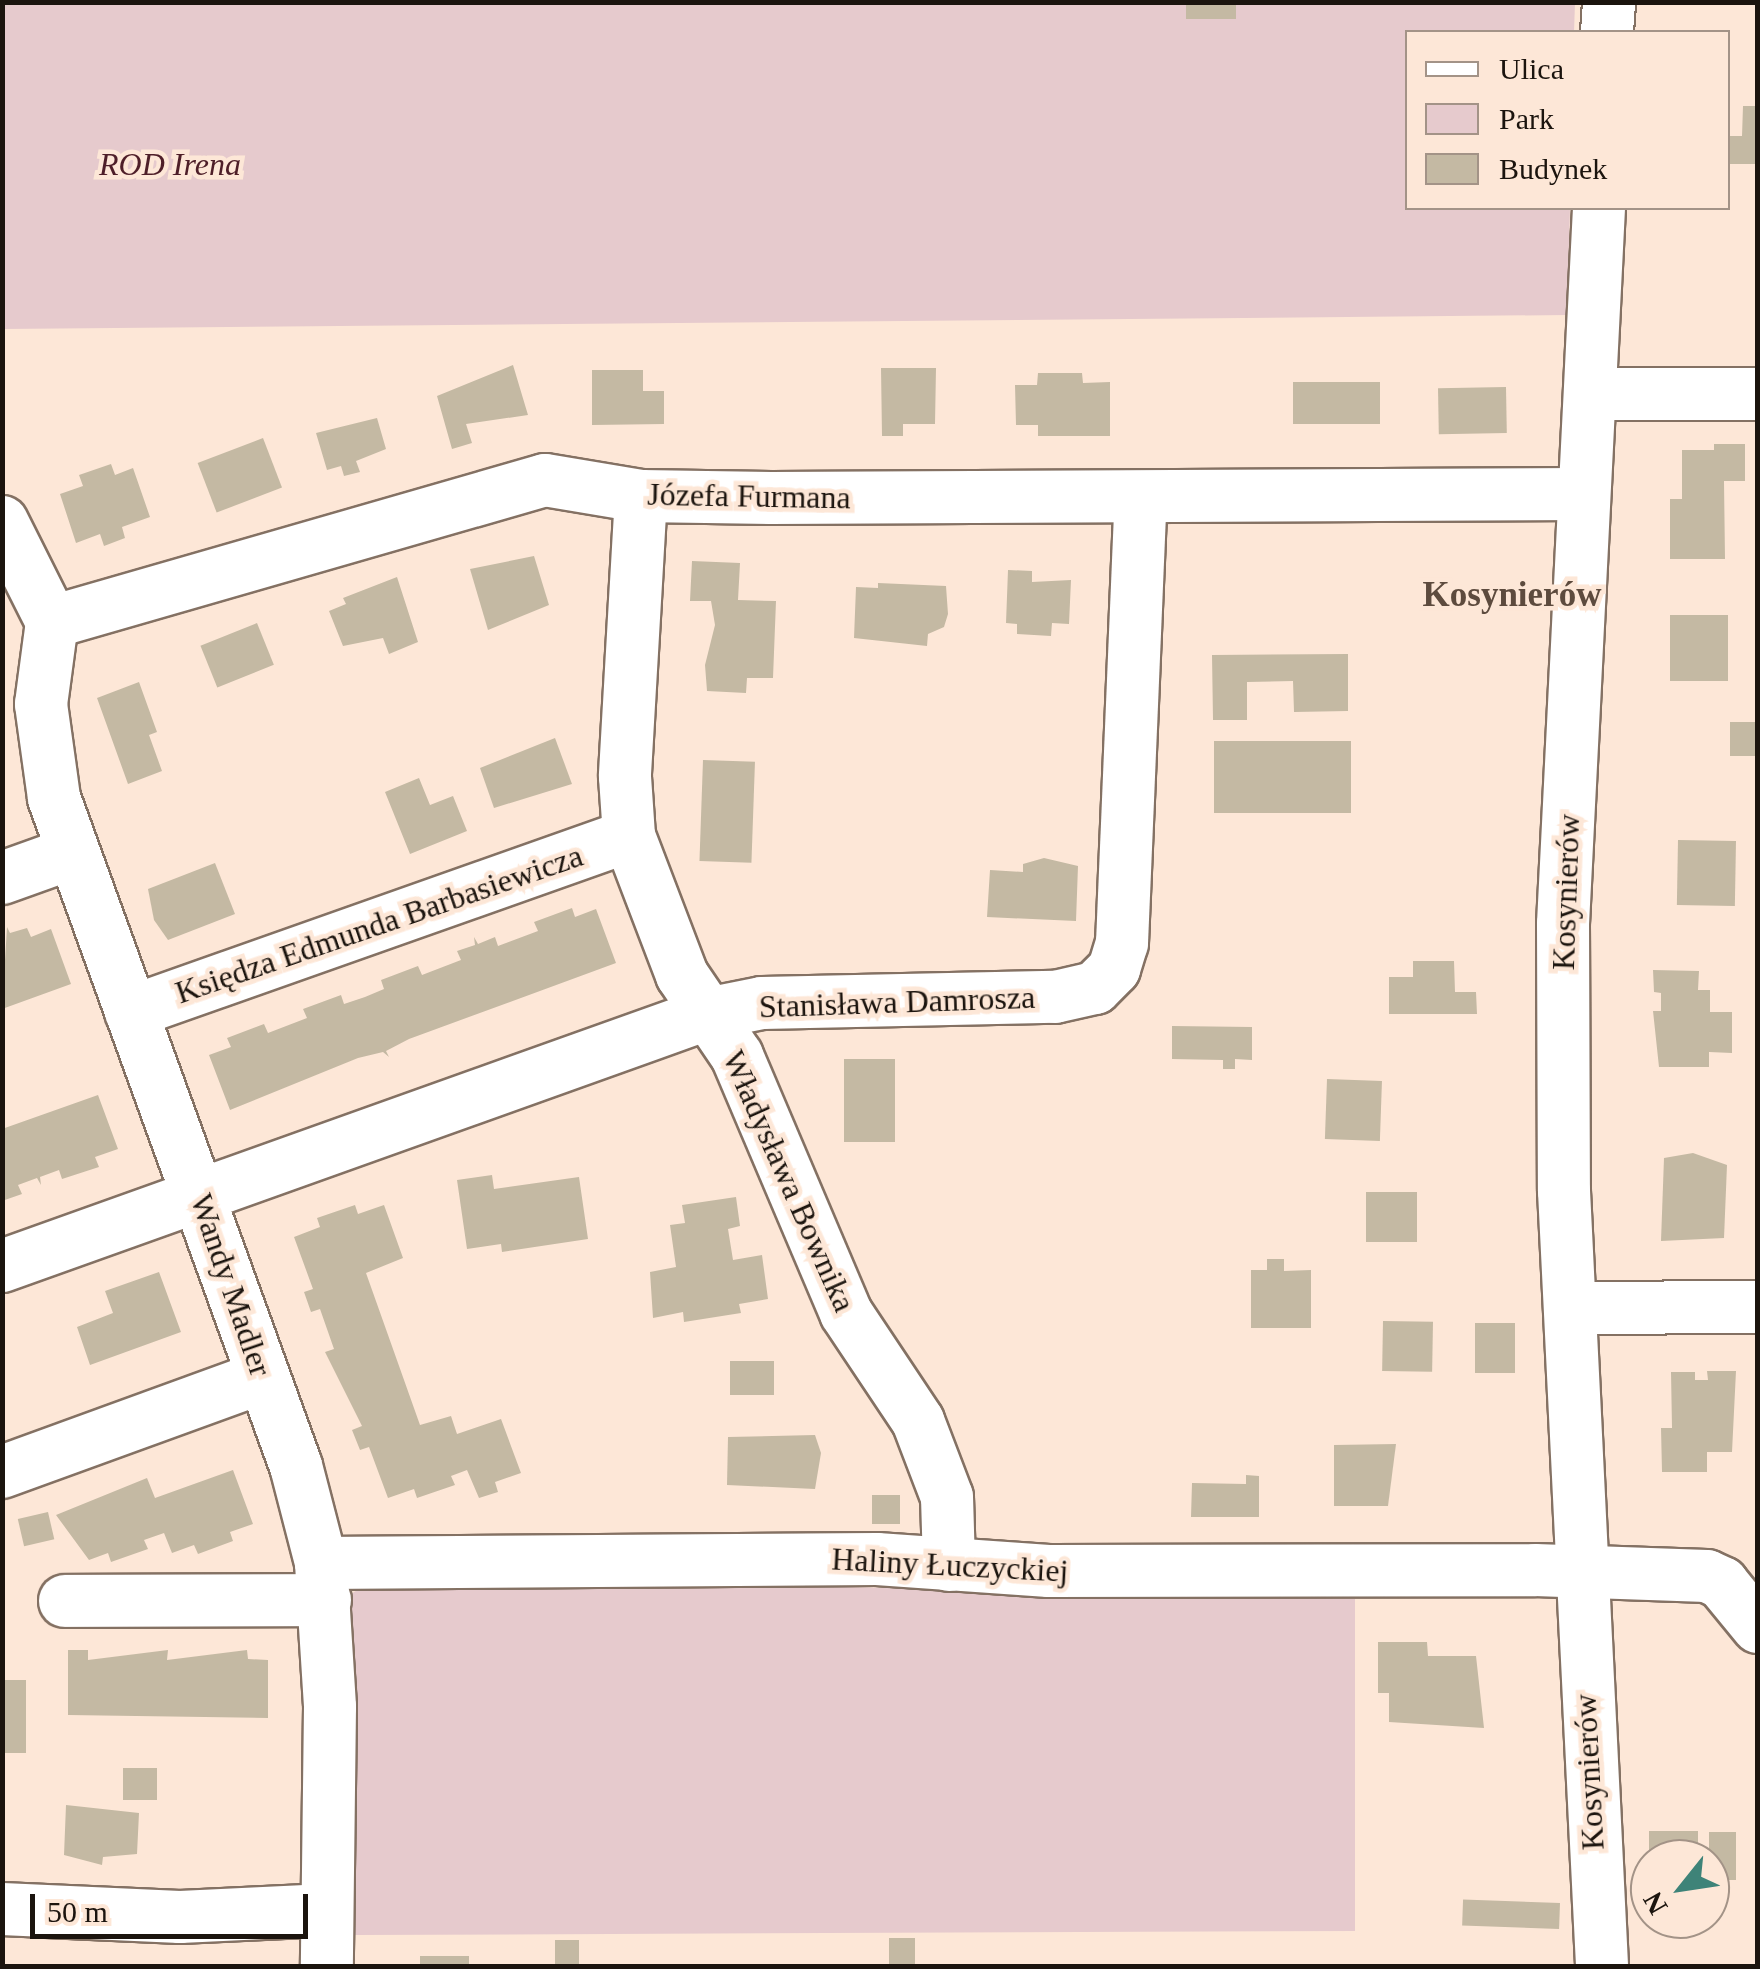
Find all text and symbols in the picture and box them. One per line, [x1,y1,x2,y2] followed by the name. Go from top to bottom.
[1405,30,1730,210] legend
[1499,52,1564,85] text: Ulica
[1499,102,1554,135] text: Park
[99,145,241,183] park label: ROD Irena
[1499,152,1607,185] text: Budynek
[647,475,851,517] street label: Józefa Furmana
[1423,574,1601,616] district label: Kosynierów
[1544,813,1588,971] street label: Kosynierów
[170,836,588,1012] street label: Księdza Edmunda Barbasiewicza
[758,978,1036,1026] street label: Stanisława Damrosza
[714,1045,864,1317] street label: Władysława Bownika
[182,1189,280,1381] street label: Wandy Madler
[831,1540,1069,1590] street label: Haliny Łuczyckiej
[1566,1693,1612,1851] street label: Kosynierów
[1630,1839,1730,1939] north arrow
[35,1874,312,1936] scale bar
[1637,1887,1674,1920] text: N
[47,1895,108,1928] text: 50 m

